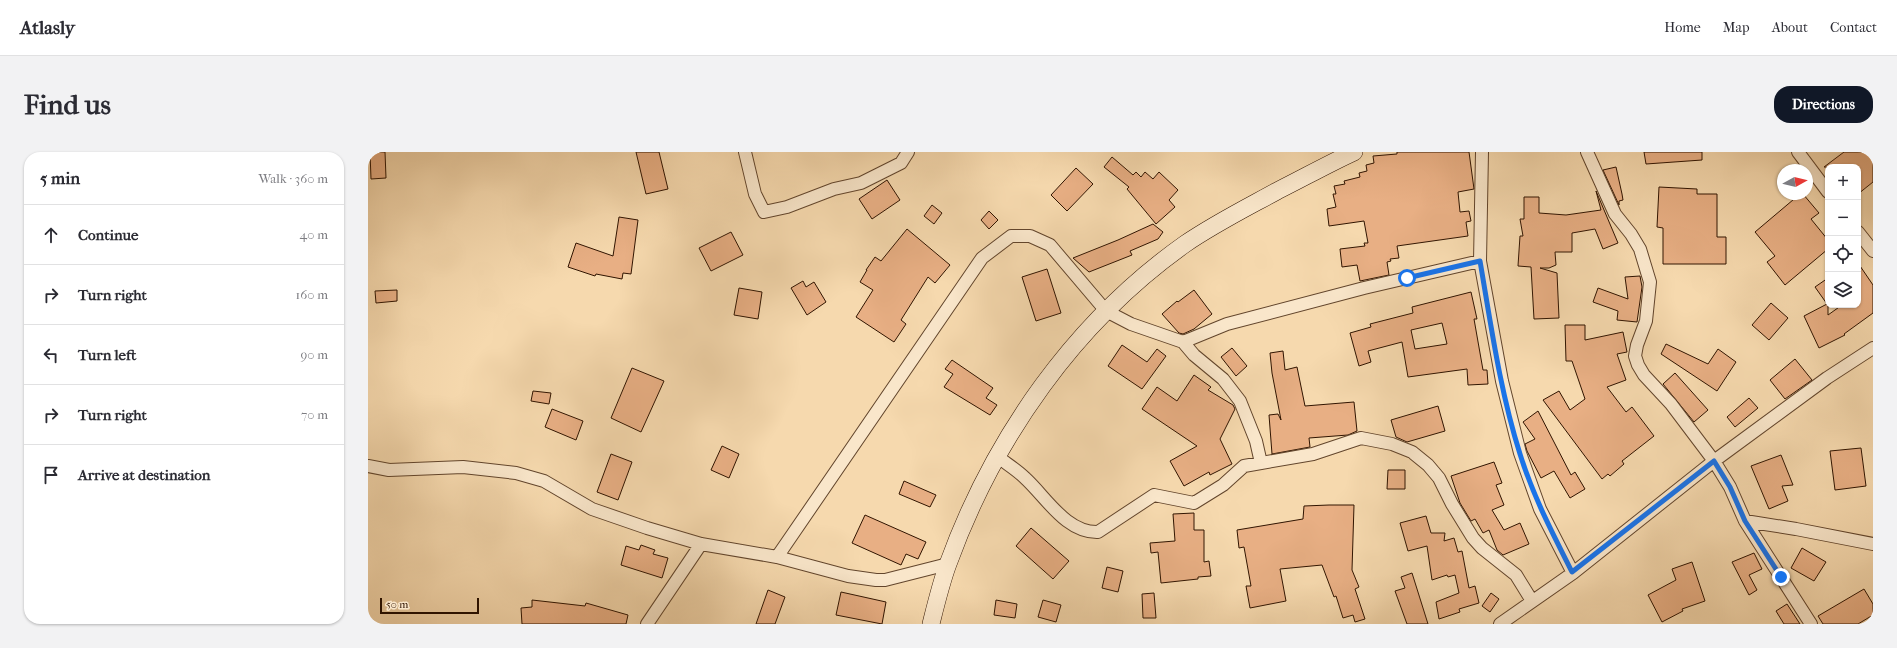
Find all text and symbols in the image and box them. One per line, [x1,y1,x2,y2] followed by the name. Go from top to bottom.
[20,17,75,39] text: Atlasly
[1664,19,1701,36] text: Home
[1723,19,1750,36] text: Map
[1772,19,1808,36] text: About
[1830,19,1877,36] text: Contact
[1774,86,1873,123] button: Directions
[24,88,111,121] text: Find us
[1777,164,1813,200] north arrow
[1825,164,1861,308] map controls
[1825,164,1861,200] button: +
[40,168,80,188] text: 5 min
[258,171,328,186] text: Walk · 360 m
[1825,200,1861,236] button: −
[40,224,62,246] icon: ahead
[78,226,138,244] text: Continue
[300,227,328,242] text: 40 m
[1825,236,1861,272] button: locate
[1398,269,1416,287] route start
[1825,272,1861,308] button: layers
[40,284,62,306] icon: right
[78,286,147,304] text: Turn right
[296,287,328,302] text: 160 m
[40,344,62,366] icon: left
[78,346,136,364] text: Turn left
[300,347,328,362] text: 90 m
[40,404,62,426] icon: right
[78,406,147,424] text: Turn right
[301,407,328,422] text: 70 m
[40,464,62,486] icon: arrive
[78,466,210,484] text: Arrive at destination
[1772,568,1790,586] route end
[380,596,479,615] scale bar
[386,598,408,611] text: 50 m

